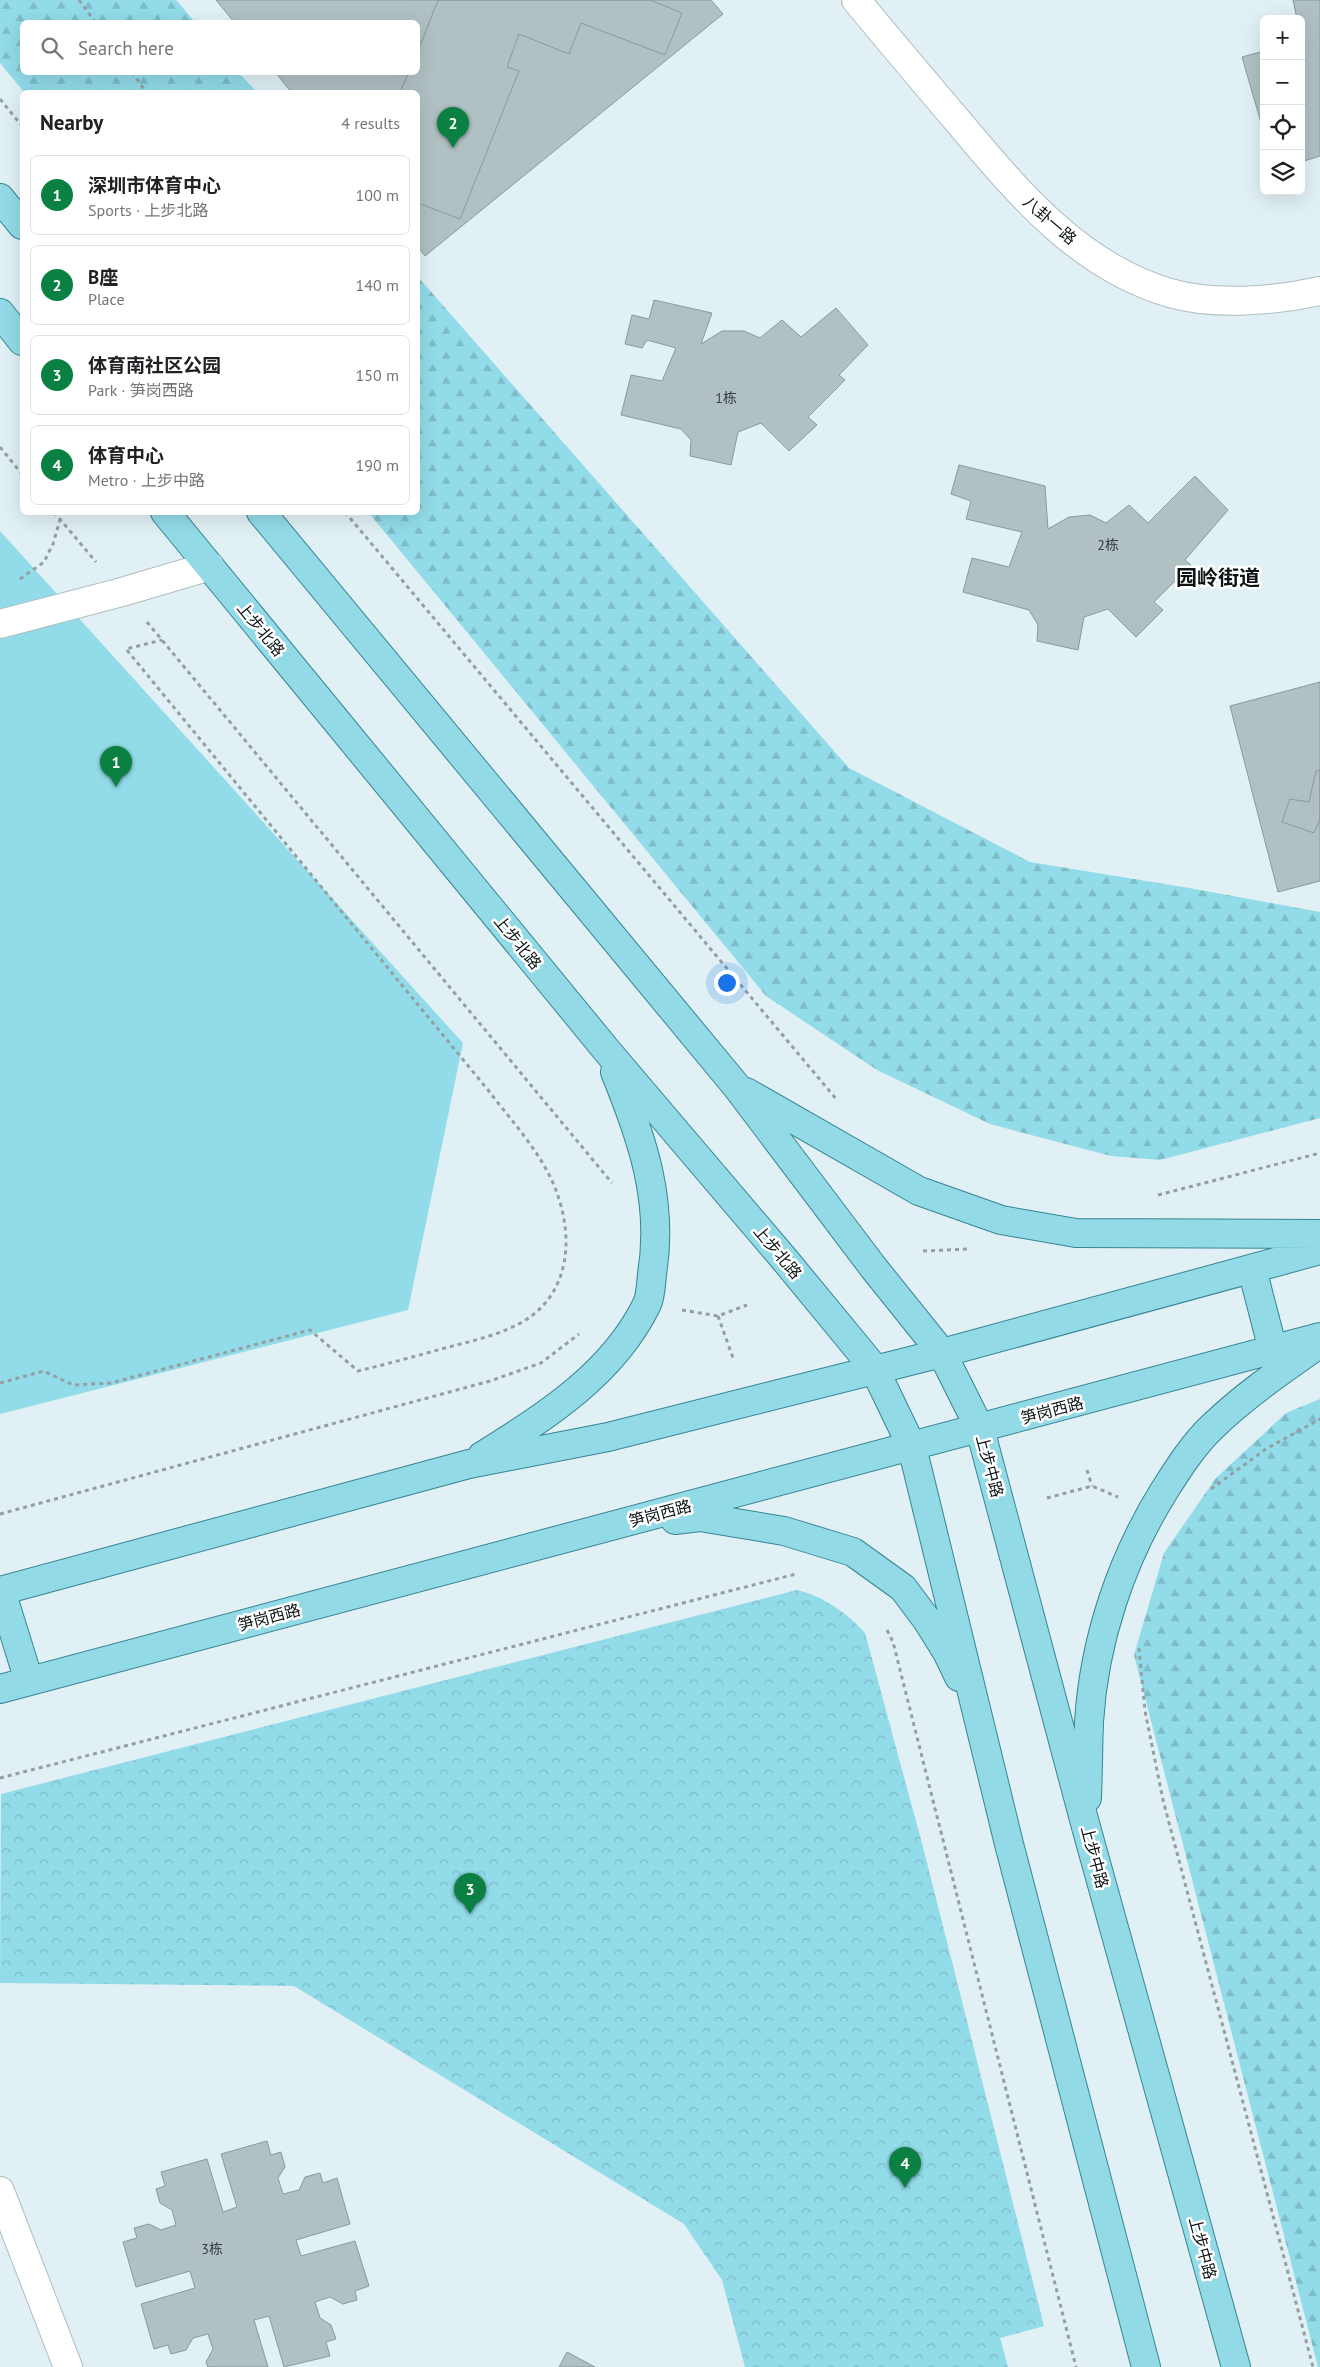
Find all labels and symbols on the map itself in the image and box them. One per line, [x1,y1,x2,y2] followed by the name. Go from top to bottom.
[437,107,469,148] pin: 2
[1019,191,1081,249] street label: 八卦一路
[715,389,737,407] house number: 1栋
[1097,536,1119,554] house number: 2栋
[1176,564,1260,591] district label: 园岭街道
[233,598,289,660] street label: 上步北路
[100,746,132,787] pin: 1
[490,911,546,973] street label: 上步北路
[714,970,740,996] your location
[750,1221,806,1283] street label: 上步北路
[1018,1392,1086,1428] street label: 笋岗西路
[972,1432,1008,1500] street label: 上步中路
[626,1495,694,1531] street label: 笋岗西路
[235,1599,303,1635] street label: 笋岗西路
[1077,1823,1113,1891] street label: 上步中路
[454,1873,486,1914] pin: 3
[889,2147,921,2188] pin: 4
[1185,2214,1221,2282] street label: 上步中路
[201,2240,223,2258] house number: 3栋

